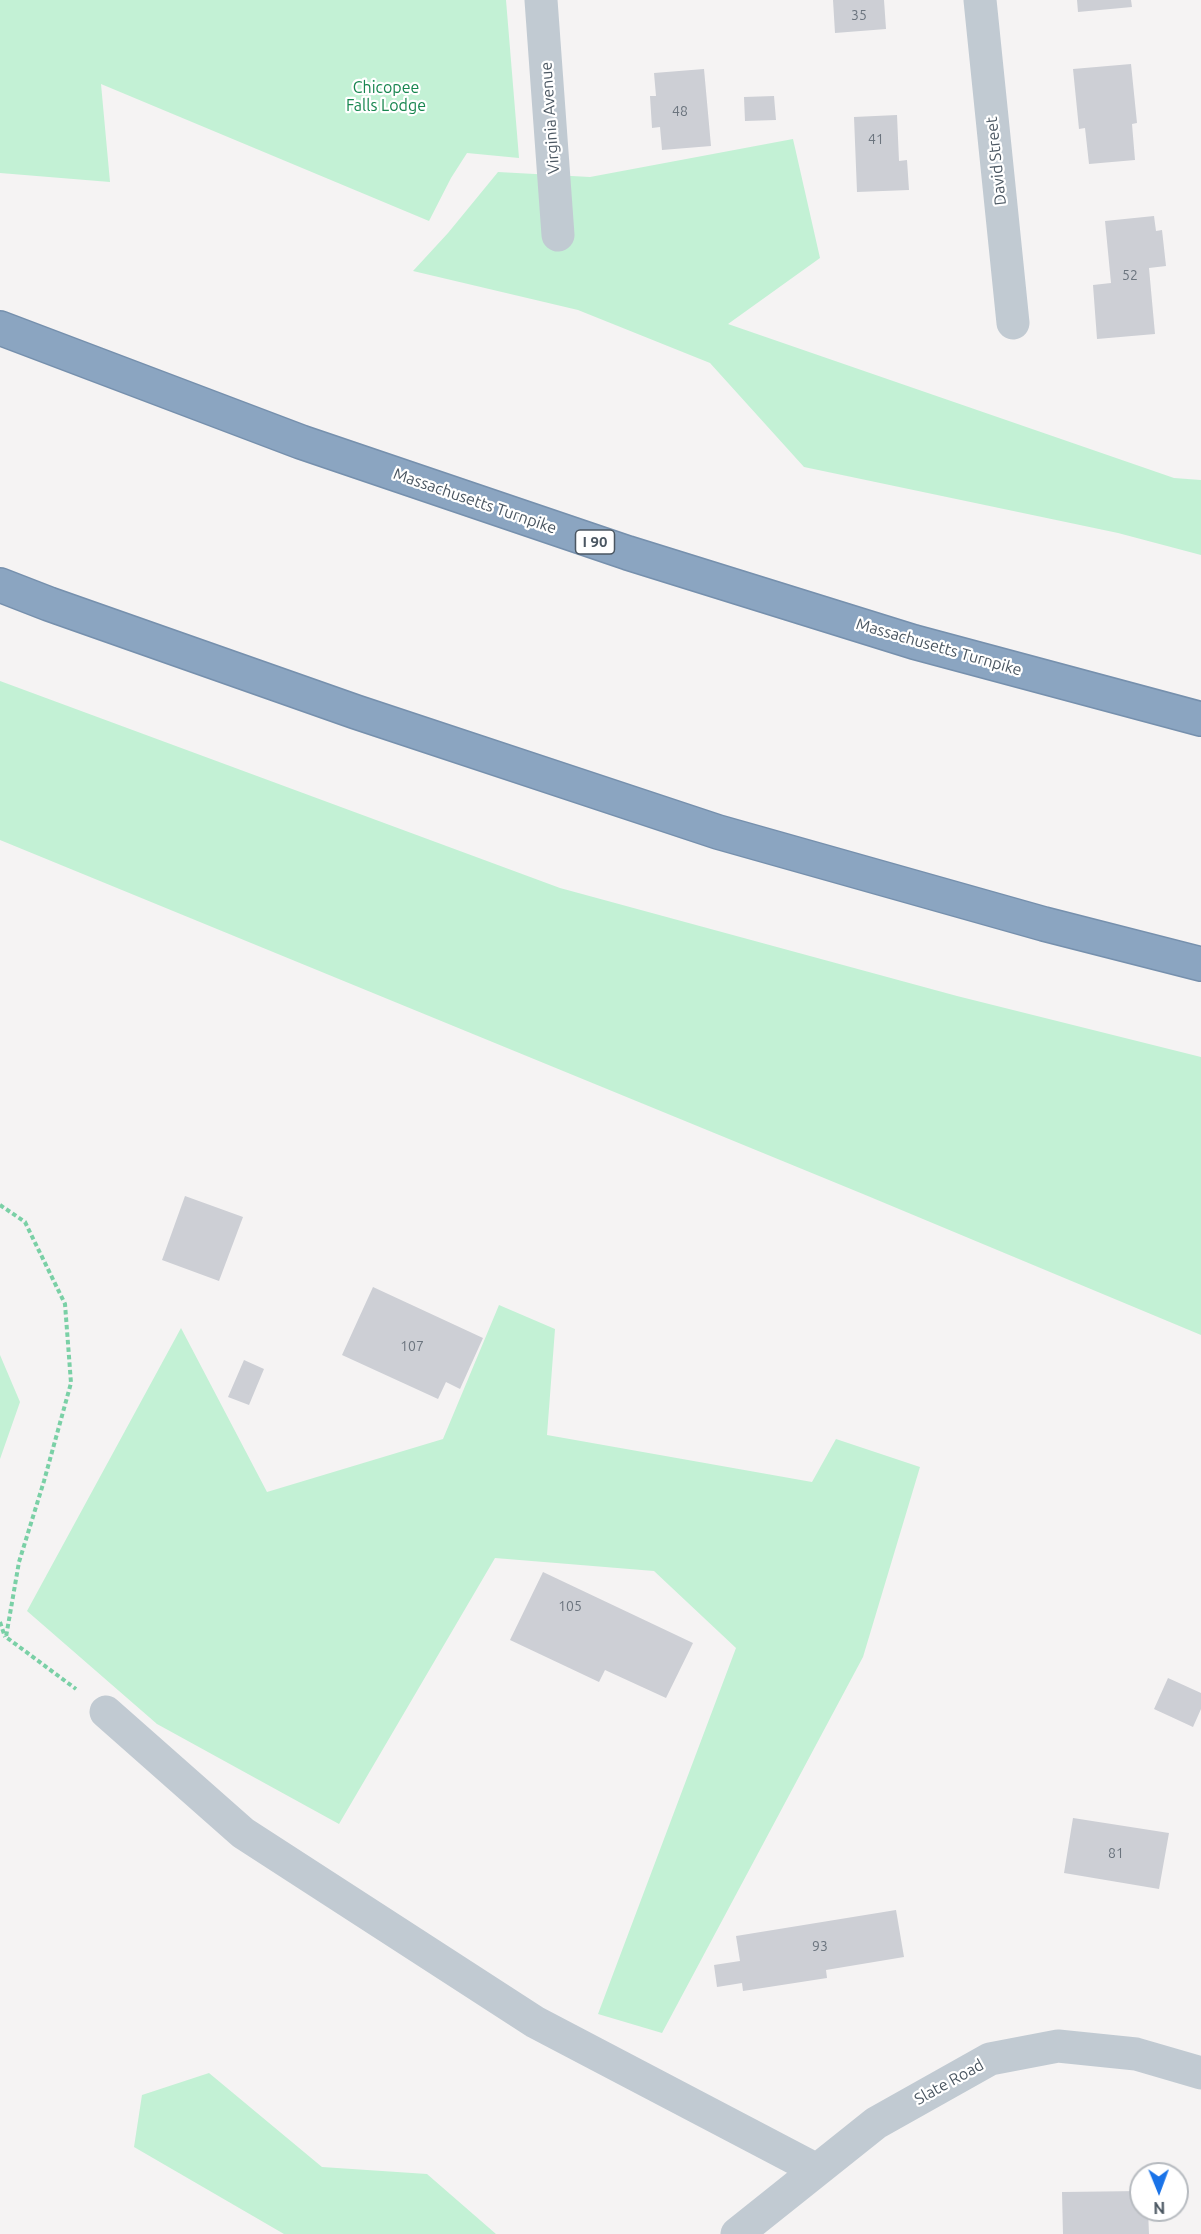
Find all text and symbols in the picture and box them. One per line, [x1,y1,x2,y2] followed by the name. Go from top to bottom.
[851,7,867,23] house number: 35
[536,61,564,175] street label: Virginia Avenue
[346,78,426,116] park label: Chicopee Falls Lodge
[672,103,688,119] house number: 48
[982,116,1010,206] street label: David Street
[868,131,884,147] house number: 41
[1122,267,1138,283] house number: 52
[391,464,559,538] street label: Massachusetts Turnpike
[576,530,614,554] road number: I 90
[854,614,1024,680] street label: Massachusetts Turnpike
[400,1338,424,1354] house number: 107
[558,1598,582,1614] house number: 105
[1108,1845,1124,1861] house number: 81
[812,1938,828,1954] house number: 93
[911,2055,987,2109] street label: Slate Road
[1129,2162,1189,2222] north arrow
[1153,2199,1165,2217] text: N

